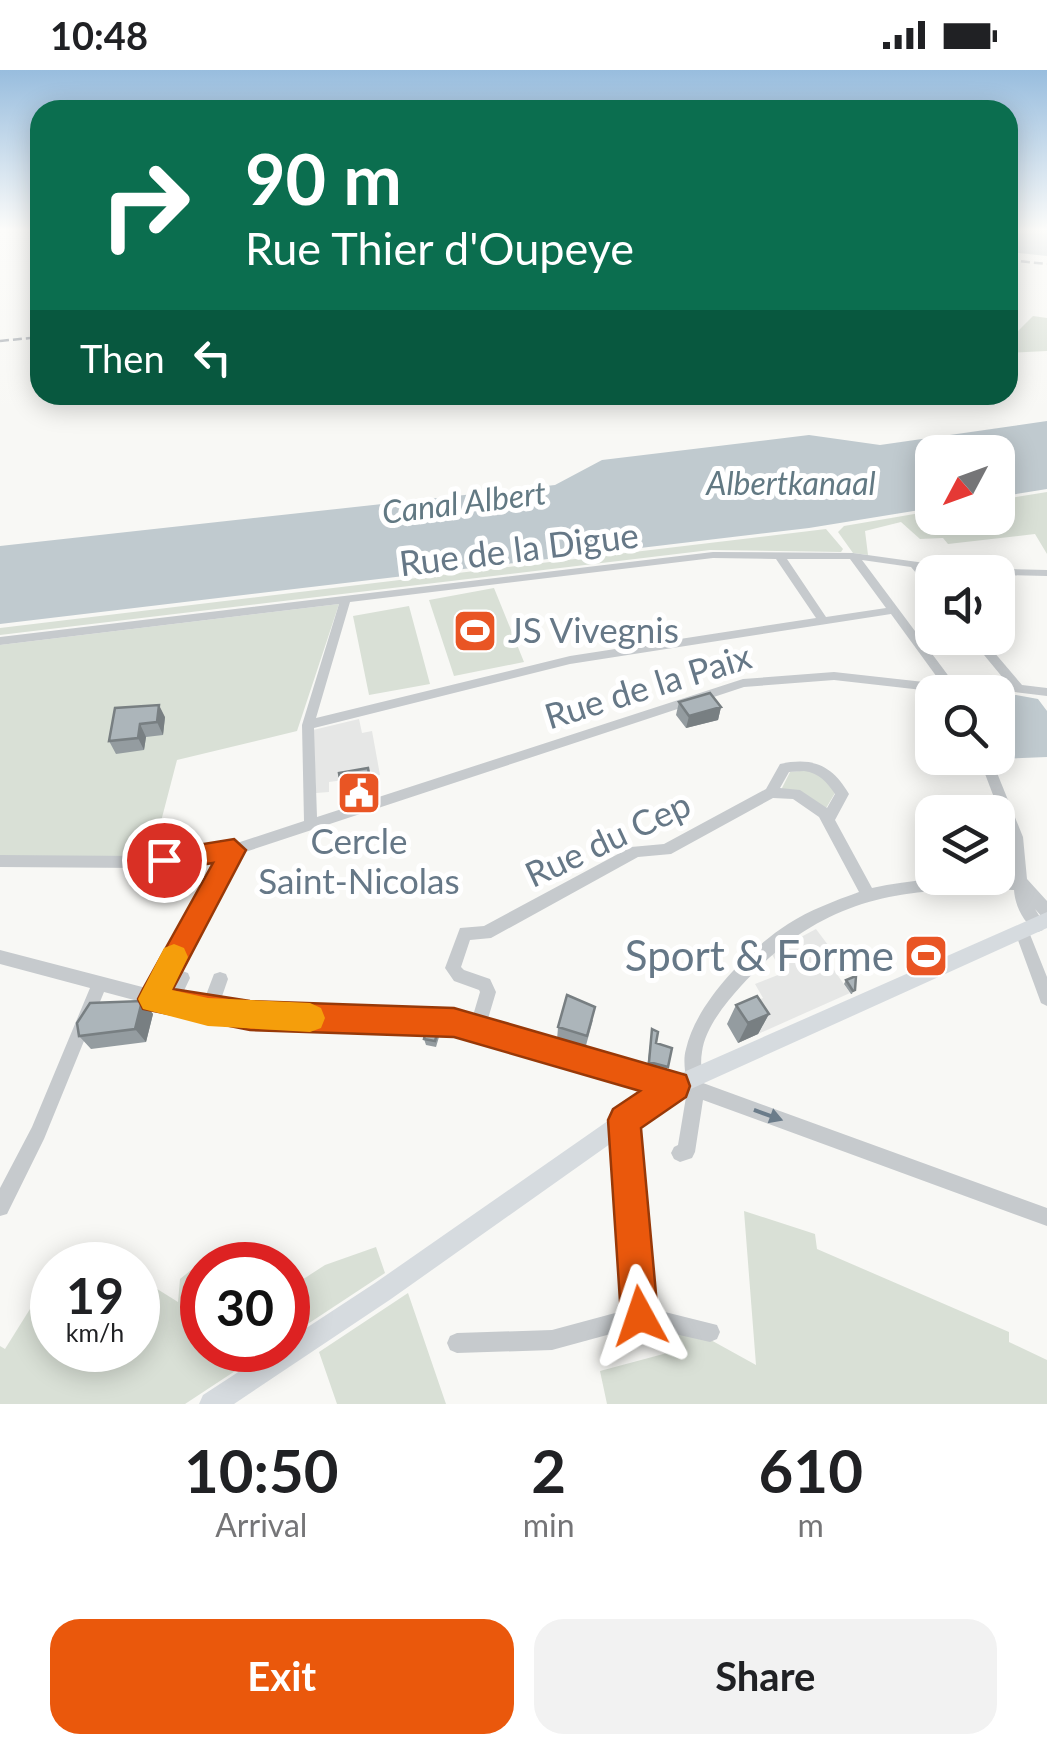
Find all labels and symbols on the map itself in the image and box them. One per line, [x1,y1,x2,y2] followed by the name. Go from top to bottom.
[915,435,1015,535] north arrow
[704,463,876,502] water label: Albertkanaal
[379,472,548,531] water label: Canal Albert
[397,513,641,584] street label: Rue de la Digue
[452,608,498,654] sports icon: JS Vivegnis
[508,608,679,650] place label: JS Vivegnis
[539,634,756,736] street label: Rue de la Paix
[336,770,382,816] public building icon: Cercle Saint-Nicolas
[518,782,696,895] street label: Rue du Cep
[122,818,207,903] pin
[258,819,460,901] place label: Cercle Saint-Nicolas
[625,930,894,980] place label: Sport & Forme
[903,933,949,979] sports icon: Sport & Forme
[753,1108,783,1123] one-way arrow
[180,1242,310,1372] speed limit sign: 30
[588,1264,692,1368] position arrow

